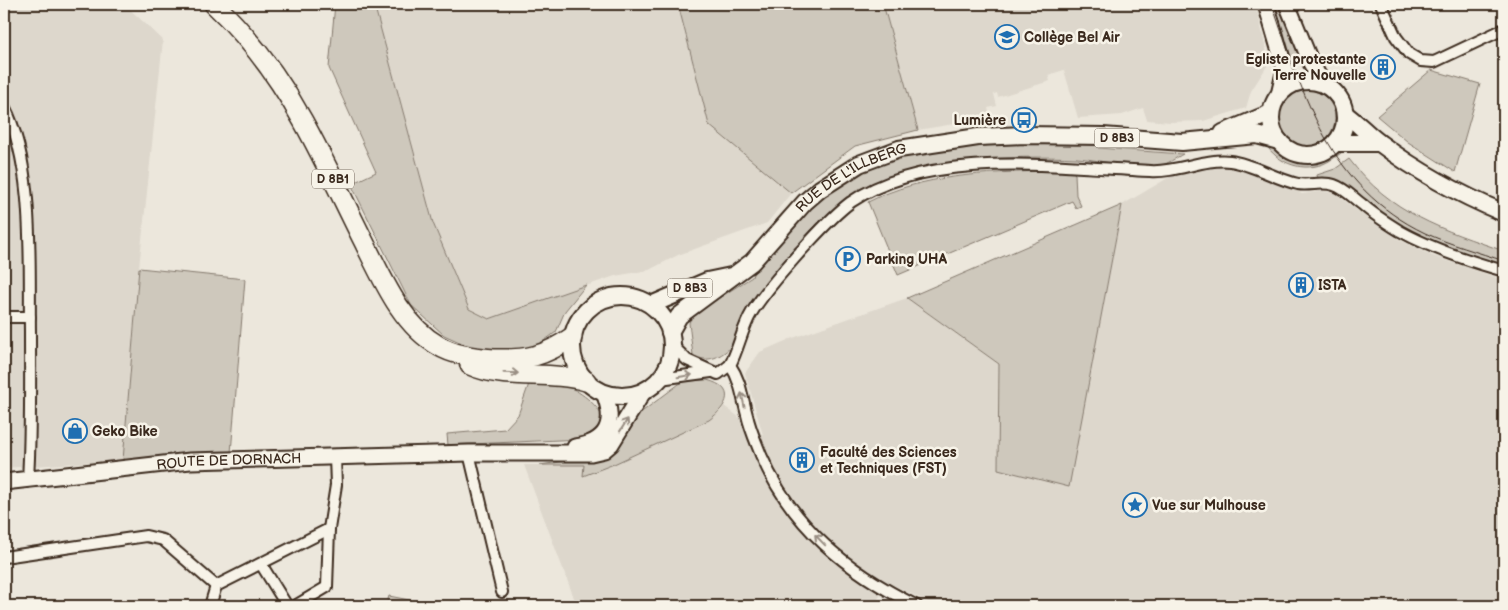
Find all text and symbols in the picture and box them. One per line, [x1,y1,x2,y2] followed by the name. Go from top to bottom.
[994,24,1020,50] school or university icon: Collège Bel Air
[1024,29,1120,46] place label: Collège Bel Air
[1246,51,1366,84] place label: Egliste protestante Terre Nouvelle
[1370,54,1396,80] building icon: Egliste protestante Terre Nouvelle
[1011,107,1037,133] bus stop icon: Lumière
[953,112,1006,129] place label: Lumière
[1094,128,1140,148] road number: D 8B3
[792,140,908,216] street label: RUE DE L'ILLBERG
[312,170,354,188] road number: D 8B1
[835,246,861,272] parking icon: Parking UHA
[866,251,947,268] place label: Parking UHA
[1288,272,1314,298] building icon: ISTA
[1318,277,1347,294] place label: ISTA
[668,278,712,298] road number: D 8B3
[502,368,519,378] one-way arrow
[677,370,693,380] one-way arrow
[738,392,747,408] one-way arrow
[62,418,88,444] shop icon: Geko Bike
[619,418,629,432] one-way arrow
[92,423,158,440] place label: Geko Bike
[820,444,957,477] place label: Faculté des Sciences et Techniques (FST)
[789,447,815,473] building icon: Faculté des Sciences et Techniques (FST)
[156,450,302,474] street label: ROUTE DE DORNACH
[1122,492,1148,518] place icon: Vue sur Mulhouse
[1152,497,1266,514] place label: Vue sur Mulhouse
[814,534,826,547] one-way arrow

